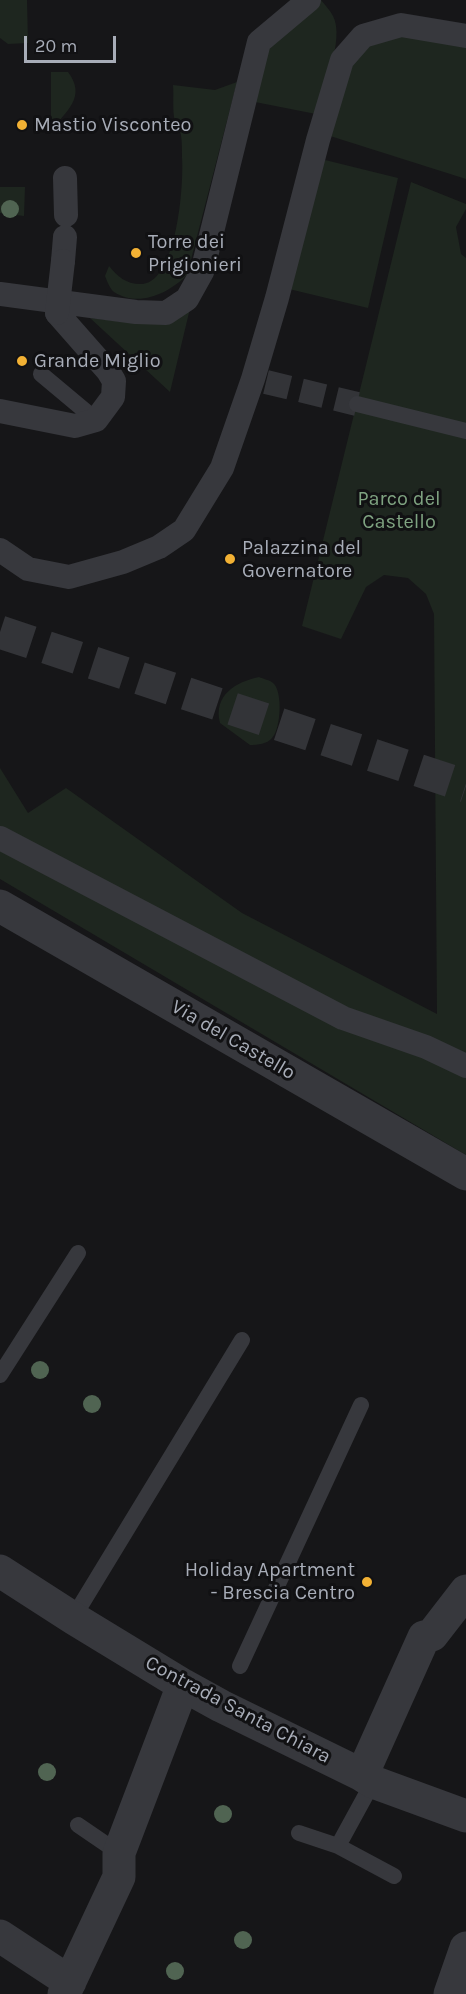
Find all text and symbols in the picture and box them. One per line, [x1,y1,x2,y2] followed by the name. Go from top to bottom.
[27,24,118,62] scale bar
[35,35,77,57] text: 20 m
[34,113,191,137] place label: Mastio Visconteo
[15,118,29,132] marker: Mastio Visconteo
[148,230,242,277] place label: Torre dei Prigionieri
[129,246,143,260] marker: Torre dei Prigionieri
[34,349,161,373] place label: Grande Miglio
[15,354,29,368] marker: Grande Miglio
[357,487,441,534] park label: Parco del Castello
[242,536,361,583] place label: Palazzina del Governatore
[223,552,237,566] marker: Palazzina del Governatore
[167,995,299,1085] street label: Via del Castello
[185,1558,355,1605] place label: Holiday Apartment - Brescia Centro
[360,1575,374,1589] marker: Holiday Apartment - Brescia Centro
[141,1651,335,1769] street label: Contrada Santa Chiara

